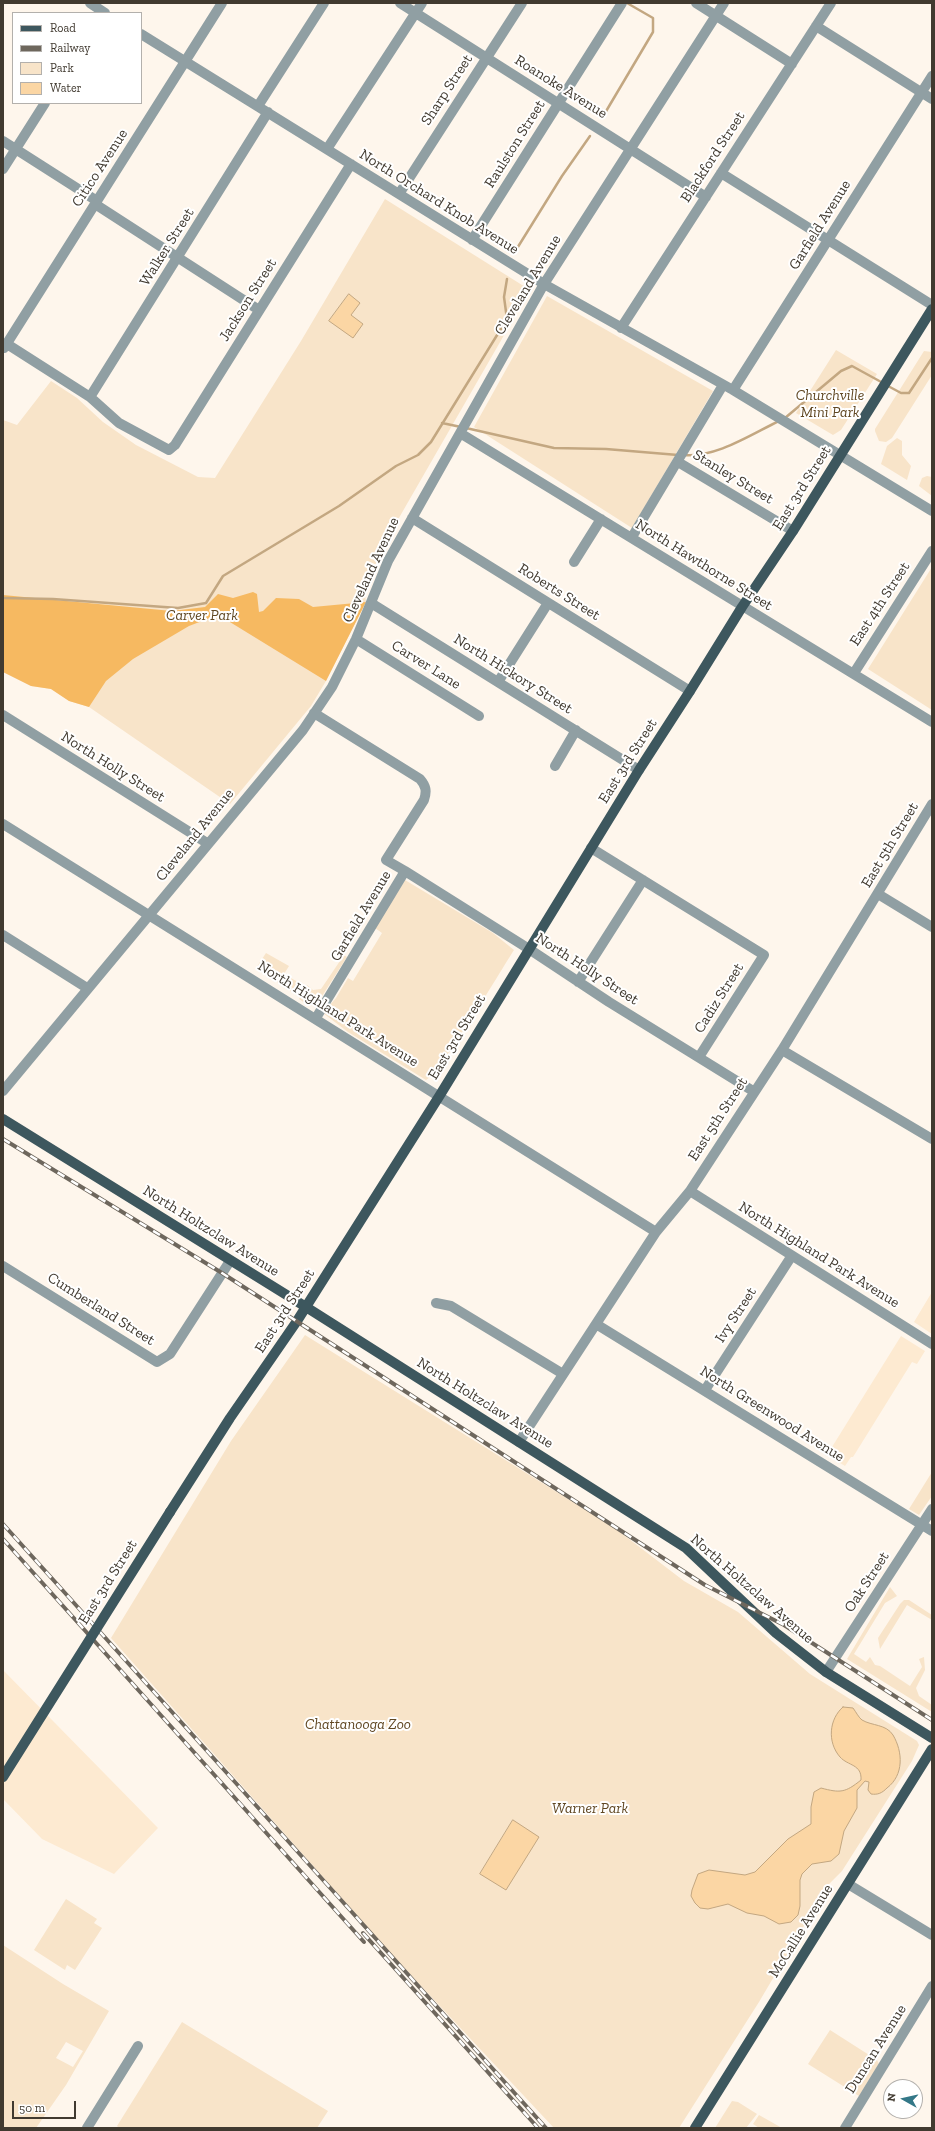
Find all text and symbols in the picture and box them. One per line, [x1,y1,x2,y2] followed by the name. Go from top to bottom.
[12,12,142,104] legend
[50,21,76,35] text: Road
[50,41,91,55] text: Railway
[417,51,477,129] street label: Sharp Street
[511,51,611,123] street label: Roanoke Avenue
[50,61,74,75] text: Park
[50,81,82,95] text: Water
[481,97,549,191] street label: Raulston Street
[677,108,749,206] street label: Blackford Street
[68,126,132,210] street label: Citico Avenue
[356,145,522,259] street label: North Orchard Knob Avenue
[785,177,855,273] street label: Garfield Avenue
[136,205,198,289] street label: Walker Street
[491,232,565,338] street label: Cleveland Avenue
[215,255,281,345] street label: Jackson Street
[796,387,864,422] park label: Churchville Mini Park
[769,442,835,534] street label: East 3rd Street
[689,446,777,508] street label: Stanley Street
[339,515,403,625] street label: Cleveland Avenue
[632,515,776,615] street label: North Hawthorne Street
[846,559,914,649] street label: East 4th Street
[515,560,603,624] street label: Roberts Street
[166,607,238,625] park label: Carver Park
[450,630,576,718] street label: North Hickory Street
[388,637,464,693] street label: Carver Lane
[595,715,661,807] street label: East 3rd Street
[58,728,168,806] street label: North Holly Street
[152,785,238,885] street label: Cleveland Avenue
[858,799,922,891] street label: East 5th Street
[327,867,395,965] street label: Garfield Avenue
[532,929,642,1009] street label: North Holly Street
[254,957,422,1071] street label: North Highland Park Avenue
[690,960,748,1036] street label: Cadiz Street
[424,991,490,1083] street label: East 3rd Street
[684,1074,752,1164] street label: East 5th Street
[139,1182,283,1280] street label: North Holtzclaw Avenue
[735,1198,903,1312] street label: North Highland Park Avenue
[251,1266,319,1356] street label: East 3rd Street
[44,1269,158,1349] street label: Cumberland Street
[711,1284,761,1346] street label: Ivy Street
[413,1354,557,1452] street label: North Holtzclaw Avenue
[696,1362,848,1466] street label: North Greenwood Avenue
[687,1531,817,1647] street label: North Holtzclaw Avenue
[75,1536,141,1628] street label: East 3rd Street
[841,1548,893,1616] street label: Oak Street
[305,1716,411,1734] park label: Chattanooga Zoo
[552,1800,628,1818] park label: Warner Park
[765,1881,837,1981] street label: McCallie Avenue
[842,2001,910,2097] street label: Duncan Avenue
[883,2079,923,2119] north arrow
[885,2092,899,2102] text: N
[14,2093,78,2119] scale bar
[19,2101,45,2115] text: 50 m

